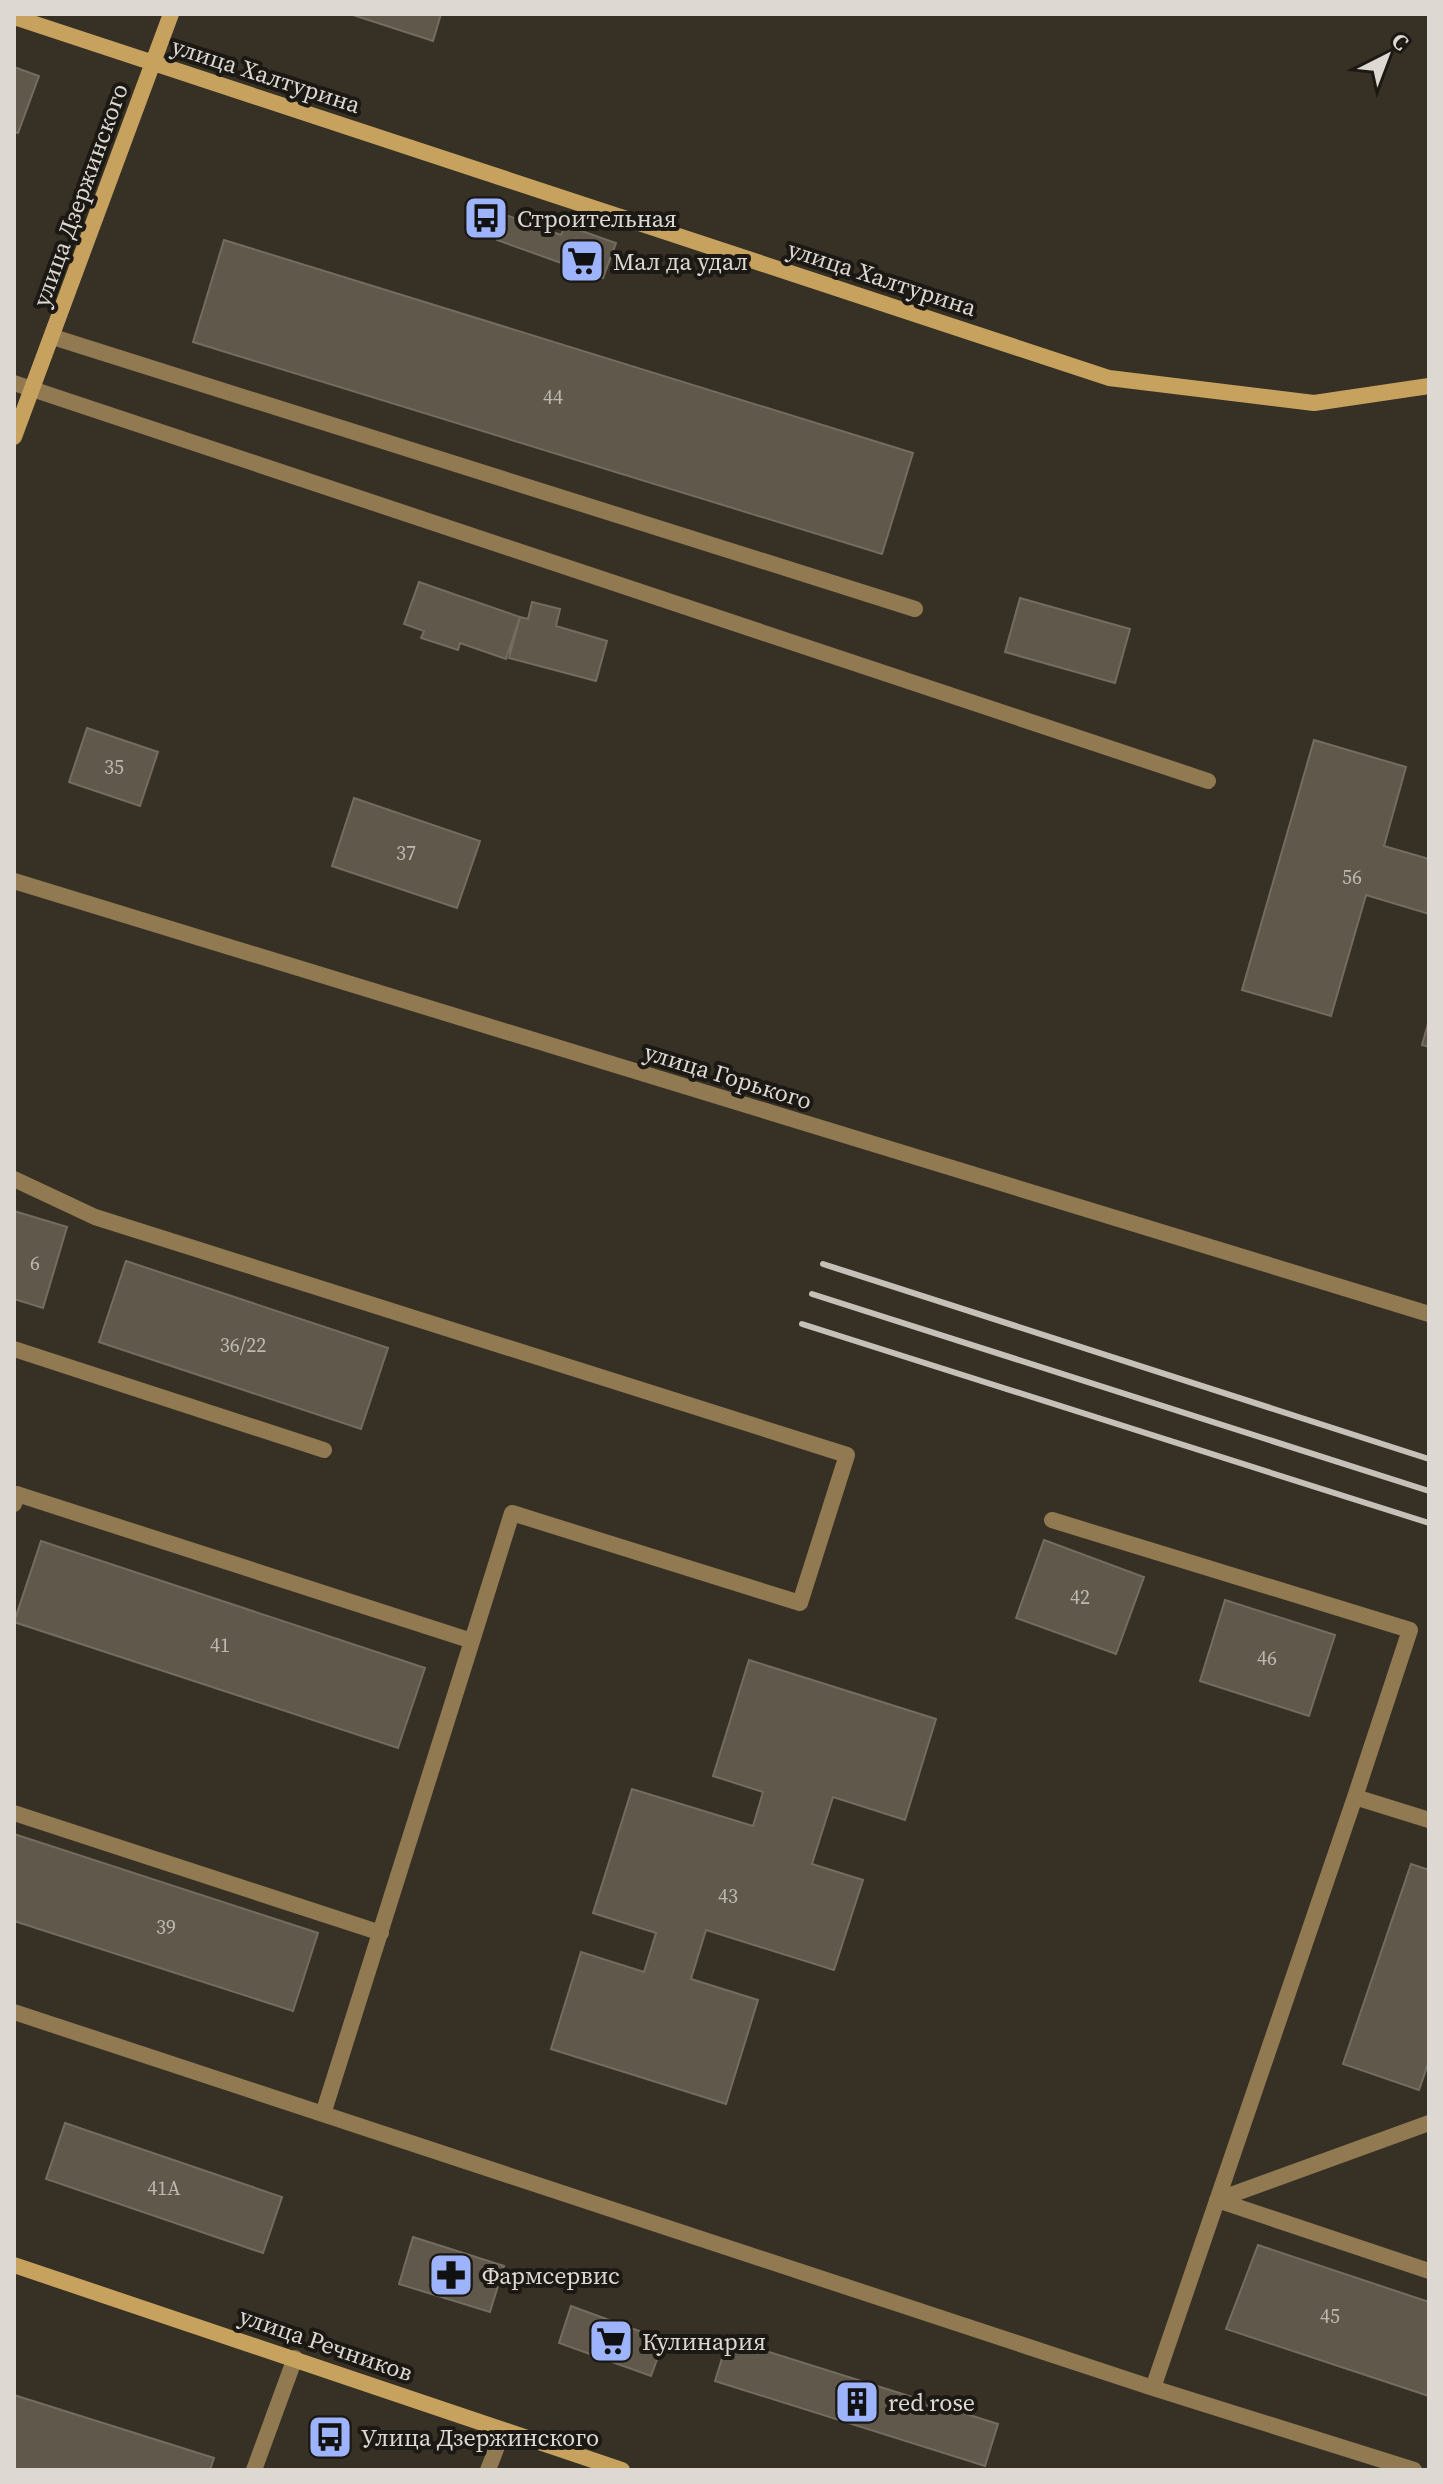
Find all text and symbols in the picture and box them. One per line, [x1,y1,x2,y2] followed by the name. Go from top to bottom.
[1347,16,1427,96] north arrow
[1385,25,1416,57] text: С
[167,29,365,121] street label: улица Халтурина
[24,79,136,311] street label: улица Дзержинского
[462,194,510,242] bus stop icon: Строительная
[517,202,677,235] place label: Строительная
[783,232,981,324] street label: улица Халтурина
[558,237,606,285] supermarket icon: Мал да удал
[613,245,748,278] place label: Мал да удал
[543,383,563,411] house number: 44
[104,753,124,781] house number: 35
[396,839,416,867] house number: 37
[1342,863,1362,891] house number: 56
[640,1035,816,1117] street label: улица Горького
[30,1249,40,1277] house number: 6
[220,1331,266,1359] house number: 36/22
[1070,1583,1090,1611] house number: 42
[210,1631,230,1659] house number: 41
[1257,1644,1277,1672] house number: 46
[718,1882,738,1910] house number: 43
[156,1913,176,1941] house number: 39
[147,2174,181,2202] house number: 41А
[427,2251,475,2299] pharmacy icon: Фармсервис
[482,2259,620,2292] place label: Фармсервис
[235,2299,417,2389] street label: улица Речников
[1320,2302,1340,2330] house number: 45
[587,2317,635,2365] supermarket icon: Кулинария
[642,2325,766,2358] place label: Кулинария
[833,2378,881,2426] building icon: red rose
[888,2386,975,2419] place label: red rose
[306,2413,354,2461] bus stop icon: Улица Дзержинского
[361,2421,599,2454] place label: Улица Дзержинского

